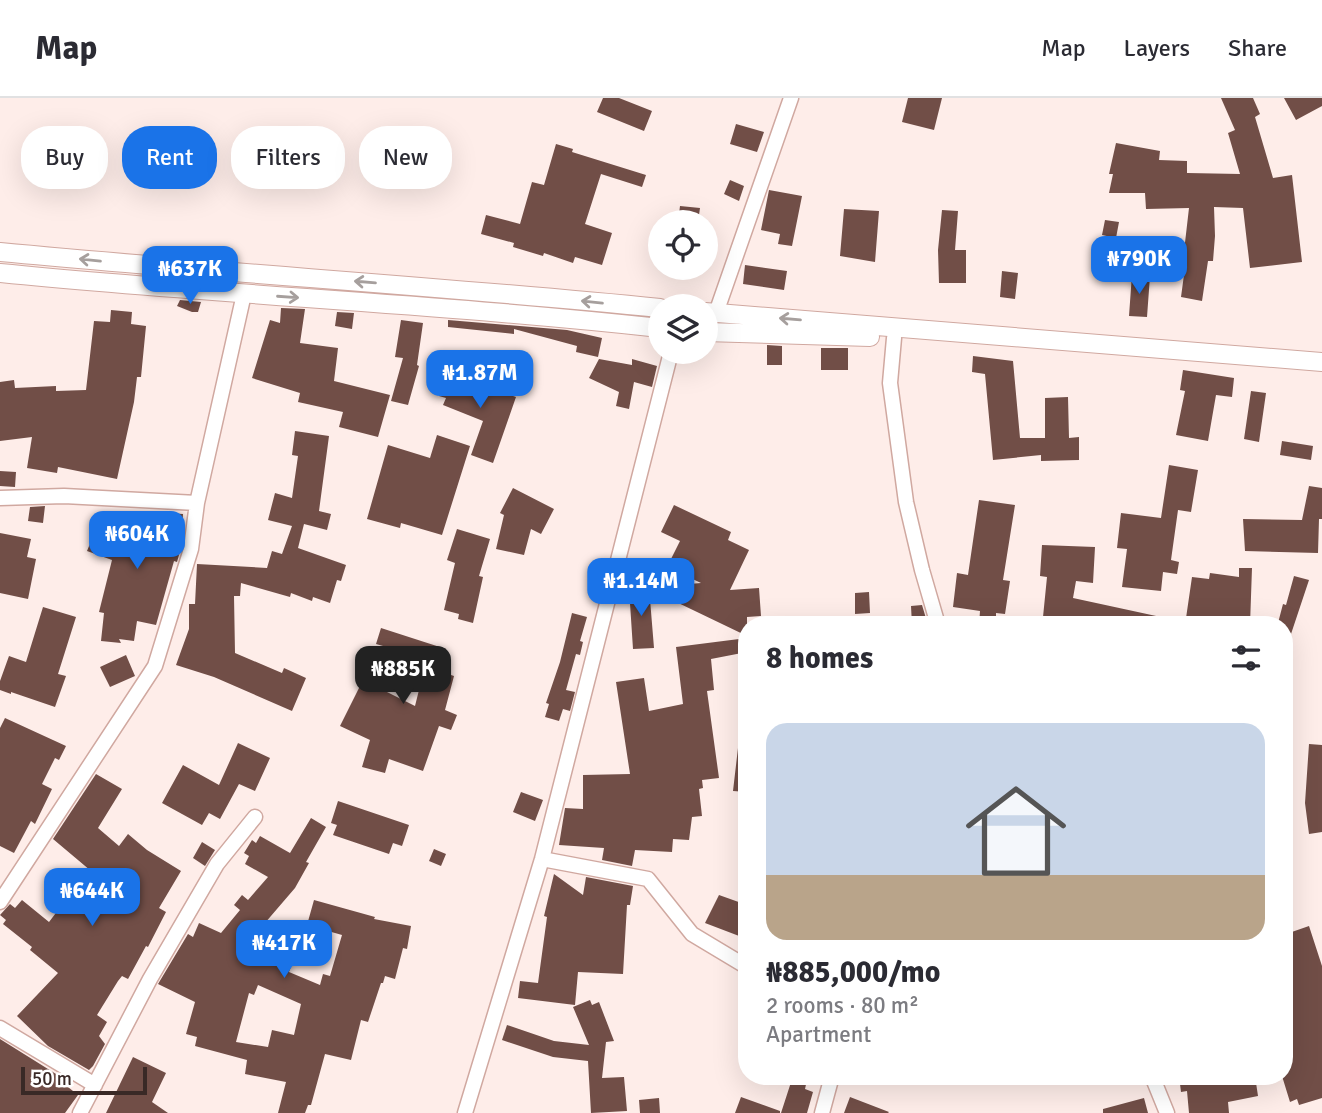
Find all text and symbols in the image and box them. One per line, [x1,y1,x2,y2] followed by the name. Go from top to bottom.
[35,28,97,69] text: Map
[1041,33,1086,63] text: Map
[1124,33,1190,63] text: Layers
[1228,33,1287,63] text: Share
[21,126,108,189] chip: Buy
[122,126,217,189] chip: Rent
[231,126,345,189] chip: Filters
[359,126,452,189] chip: New
[648,210,718,364] map controls
[648,210,718,280] button: locate
[1090,236,1188,296] pin: ₦790K
[1107,244,1171,273] text: ₦790K
[141,246,239,306] pin: ₦637K
[79,254,101,267] one-way arrow
[158,254,222,283] text: ₦637K
[354,276,377,289] one-way arrow
[276,291,299,304] one-way arrow
[648,294,718,364] button: layers
[581,295,604,308] one-way arrow
[779,312,802,325] one-way arrow
[423,350,537,410] pin: ₦1.87M
[442,358,518,387] text: ₦1.87M
[88,512,186,571] pin: ₦604K
[105,519,169,548] text: ₦604K
[584,559,698,618] pin: ₦1.14M
[603,566,679,595] text: ₦1.14M
[1227,639,1265,677] icon: filters
[766,640,873,677] text: 8 homes
[354,646,452,706] pin: ₦885K
[371,654,435,683] text: ₦885K
[953,768,1079,894] icon: home
[43,868,141,928] pin: ₦644K
[60,876,124,905] text: ₦644K
[235,920,333,980] pin: ₦417K
[252,928,316,957] text: ₦417K
[766,954,940,991] text: ₦885,000/mo
[766,991,919,1020] text: 2 rooms · 80 m²
[766,1020,871,1049] text: Apartment
[21,1064,147,1096] scale bar
[32,1067,72,1091] text: 50 m

